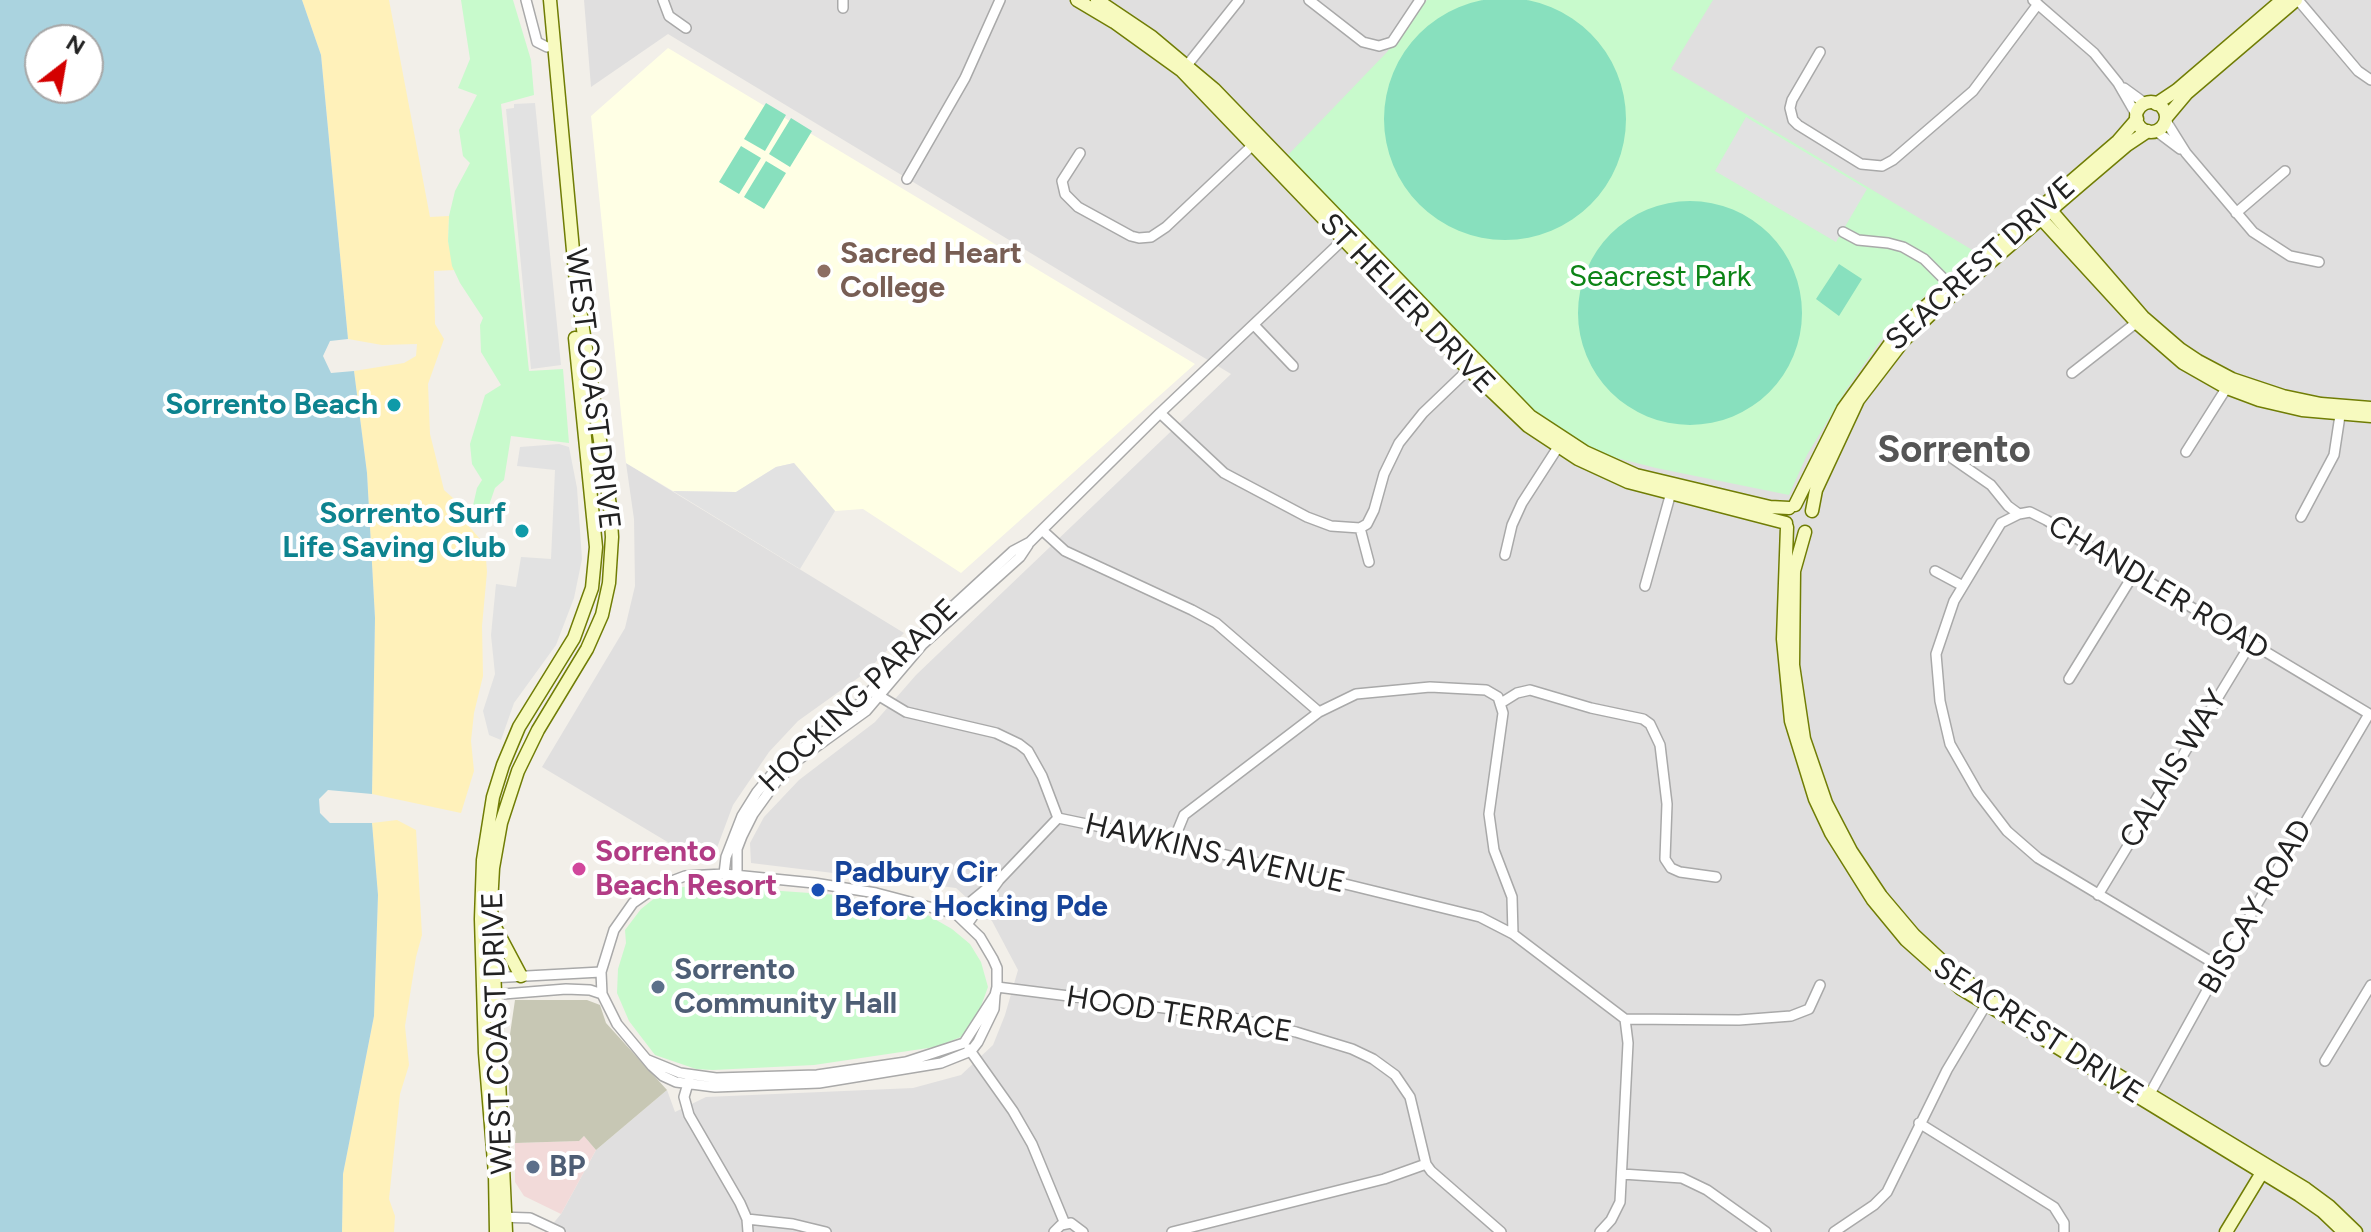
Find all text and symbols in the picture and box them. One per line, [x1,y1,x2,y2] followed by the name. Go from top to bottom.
[24,24,104,104] north arrow
[61,29,90,61] text: N
[1879,169,2083,359] street label: SEACREST DRIVE
[1312,206,1502,402] street label: ST HELIER DRIVE
[840,236,1022,306] place label: Sacred Heart College
[557,247,627,531] street label: WEST COAST DRIVE
[1569,259,1751,295] park label: Seacrest Park
[815,262,833,280] marker: Sacred Heart College
[165,387,378,423] place label: Sorrento Beach
[385,396,403,414] marker: Sorrento Beach
[1877,428,2031,474] district label: Sorrento
[282,496,506,566] place label: Sorrento Surf Life Saving Club
[2041,508,2275,668] street label: CHANDLER ROAD
[513,522,531,540] marker: Sorrento Surf Life Saving Club
[752,592,966,800] street label: HOCKING PARADE
[2113,684,2235,854] street label: CALAIS WAY
[1081,807,1349,901] street label: HAWKINS AVENUE
[2192,814,2320,1000] street label: BISCAY ROAD
[595,834,777,904] place label: Sorrento Beach Resort
[834,855,1108,926] place label: Padbury Cir Before Hocking Pde
[570,860,588,878] marker: Sorrento Beach Resort
[809,881,827,899] marker: Padbury Cir Before Hocking Pde
[475,891,521,1175] street label: WEST COAST DRIVE
[1927,950,2149,1112] street label: SEACREST DRIVE
[674,952,897,1022] place label: Sorrento Community Hall
[649,978,667,996] marker: Sorrento Community Hall
[1064,979,1294,1051] street label: HOOD TERRACE
[549,1149,585,1185] place label: BP
[524,1158,542,1176] marker: BP

